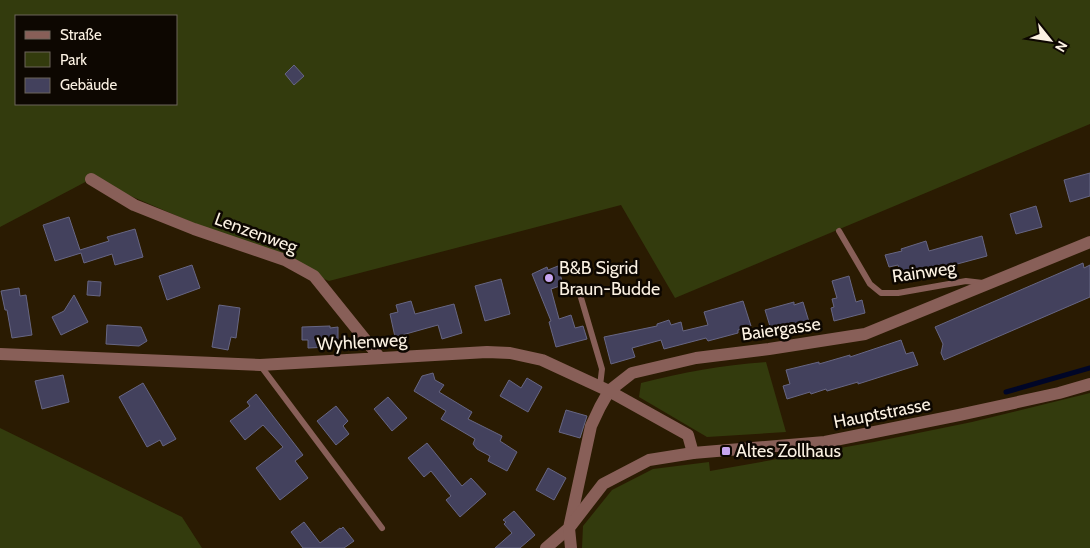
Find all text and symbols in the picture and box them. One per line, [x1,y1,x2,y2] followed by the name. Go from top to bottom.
[15,15,178,105] legend
[1025,15,1075,65] north arrow
[60,26,102,44] text: Straße
[1051,38,1072,55] text: N
[60,51,87,69] text: Park
[60,76,117,94] text: Gebäude
[212,208,301,259] street label: Lenzenweg
[891,256,958,287] street label: Rainweg
[559,257,660,300] place label: B&B Sigrid Braun-Budde
[543,272,555,284] marker: B&B Sigrid Braun-Budde
[740,313,822,345] street label: Baiergasse
[316,329,409,355] street label: Wyhlenweg
[832,393,932,433] street label: Hauptstrasse
[736,440,841,462] place label: Altes Zollhaus
[720,445,732,457] marker: Altes Zollhaus

